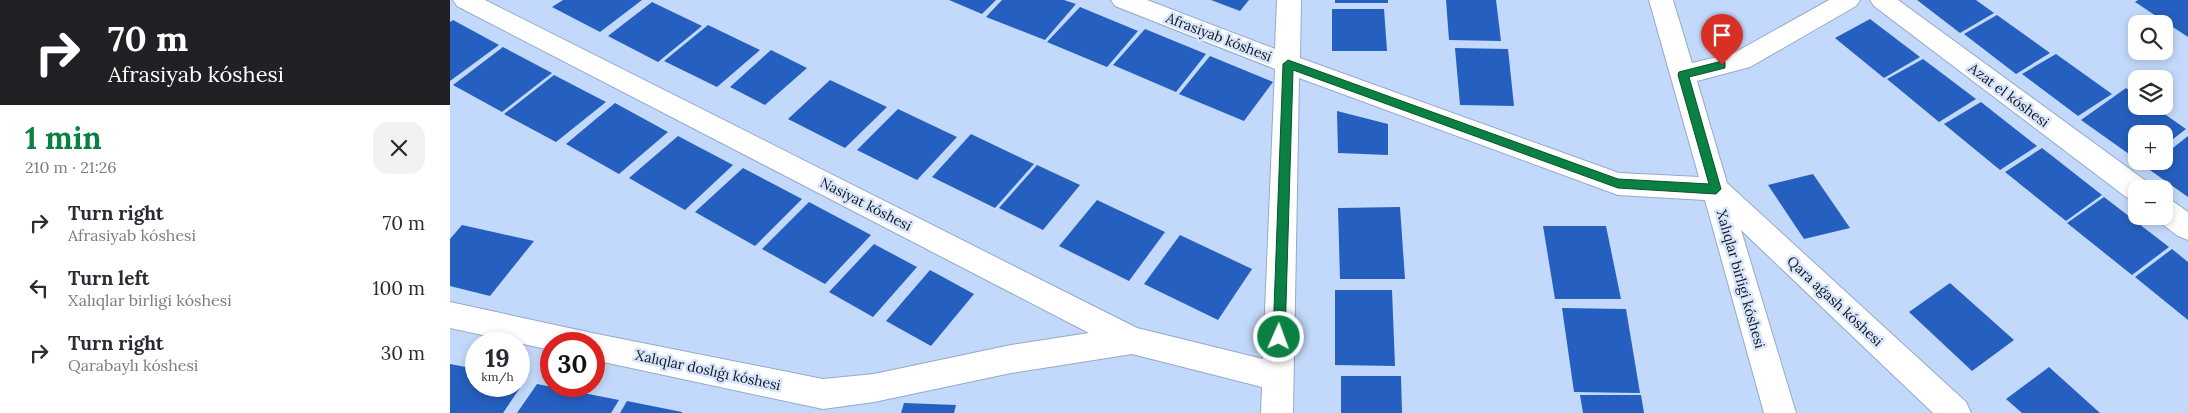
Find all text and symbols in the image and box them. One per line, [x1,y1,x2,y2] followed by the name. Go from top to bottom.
[1163,8,1275,65] street label: Afrasiyab kóshesi
[1701,14,1743,65] pin
[2128,15,2173,225] map controls
[2128,15,2173,60] button: search
[108,16,188,61] text: 70 m
[25,20,90,85] icon: right
[1708,21,1736,49] icon: arrive
[1964,58,2053,131] street label: Azat el kóshesi
[108,60,284,88] text: Afrasiyab kóshesi
[2128,70,2173,115] button: layers
[25,119,102,157] text: 1 min
[373,122,425,174] button: close
[2128,125,2173,170] button: +
[25,157,117,177] text: 210 m · 21:26
[817,173,915,235] street label: Nasiyat kóshesi
[2128,180,2173,225] button: −
[68,201,164,225] text: Turn right
[1713,208,1769,350] street label: Xalıqlar birligi kóshesi
[25,209,53,237] icon: right
[382,211,425,235] text: 70 m
[68,225,196,245] text: Afrasiyab kóshesi
[1783,252,1887,350] street label: Qara aǵash kóshesi
[68,266,149,290] text: Turn left
[25,274,53,302] icon: left
[373,276,425,300] text: 100 m
[68,290,232,310] text: Xalıqlar birligi kóshesi
[1252,310,1304,362] position arrow
[68,331,164,355] text: Turn right
[540,332,605,397] speed limit sign: 30
[25,339,53,367] icon: right
[381,341,425,365] text: 30 m
[485,342,510,374] text: 19
[634,346,782,394] street label: Xalıqlar doslıǵı kóshesi
[68,355,198,375] text: Qarabaylı kóshesi
[481,369,514,384] text: km/h

